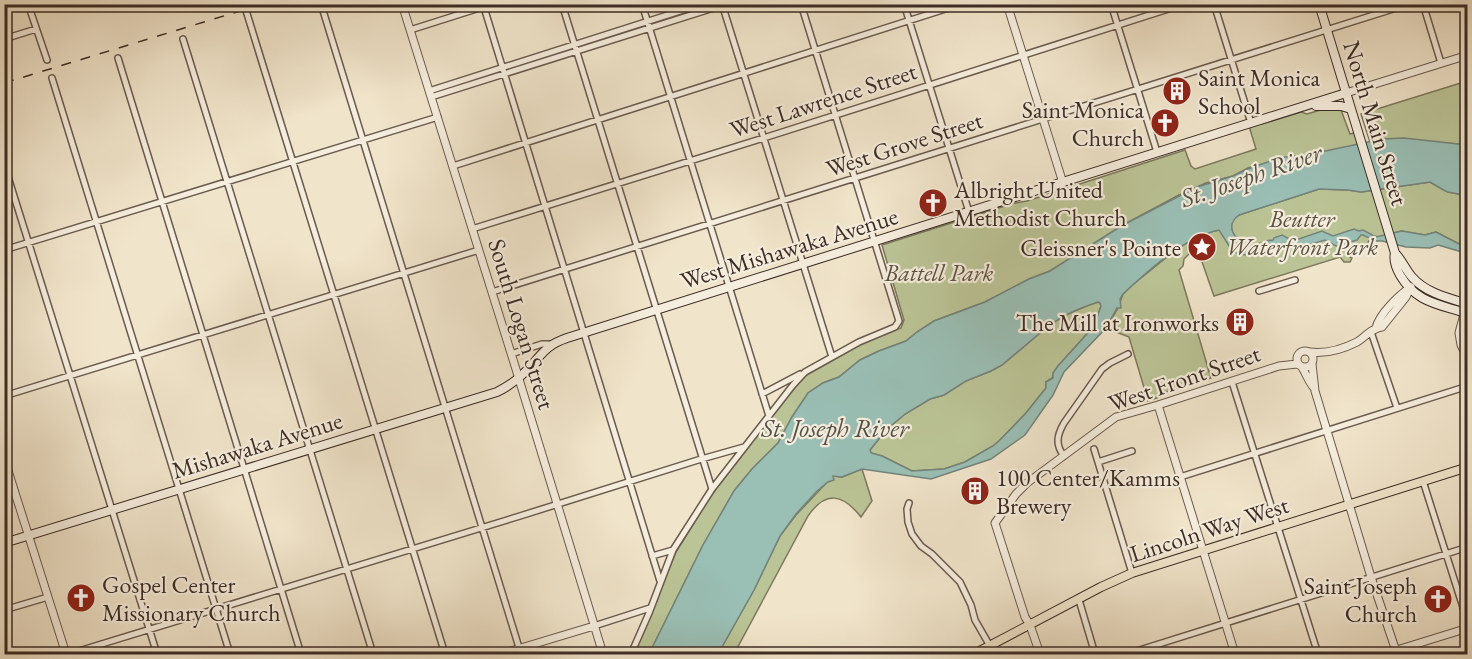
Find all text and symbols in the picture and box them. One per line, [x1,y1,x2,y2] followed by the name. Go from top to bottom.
[1336,37,1416,209] street label: North Main Street
[726,55,921,145] street label: West Lawrence Street
[1198,62,1321,121] place label: Saint Monica School
[1161,75,1193,107] building icon: Saint Monica School
[1022,94,1144,153] place label: Saint Monica Church
[822,104,987,184] street label: West Grove Street
[1149,107,1181,139] church icon: Saint Monica Church
[1175,135,1327,215] water label: St. Joseph River
[953,174,1127,233] place label: Albright United Methodist Church
[917,187,949,219] church icon: Albright United Methodist Church
[676,200,902,296] street label: West Mishawaka Avenue
[1226,203,1378,262] park label: Beutter Waterfront Park
[1186,231,1218,263] place icon: Gleissner's Pointe
[1020,232,1181,263] place label: Gleissner's Pointe
[481,235,563,413] street label: South Logan Street
[883,257,994,288] park label: Battell Park
[1224,306,1256,338] building icon: The Mill at Ironworks
[1016,307,1219,338] place label: The Mill at Ironworks
[1104,337,1265,419] street label: West Front Street
[168,404,346,486] street label: Mishawaka Avenue
[760,411,910,445] water label: St. Joseph River
[996,462,1180,521] place label: 100 Center/Kamms Brewery
[959,475,991,507] building icon: 100 Center/Kamms Brewery
[1126,489,1293,569] street label: Lincoln Way West
[102,569,281,628] place label: Gospel Center Missionary Church
[1304,570,1417,629] place label: Saint Joseph Church
[65,582,97,614] church icon: Gospel Center Missionary Church
[1422,583,1454,615] church icon: Saint Joseph Church

